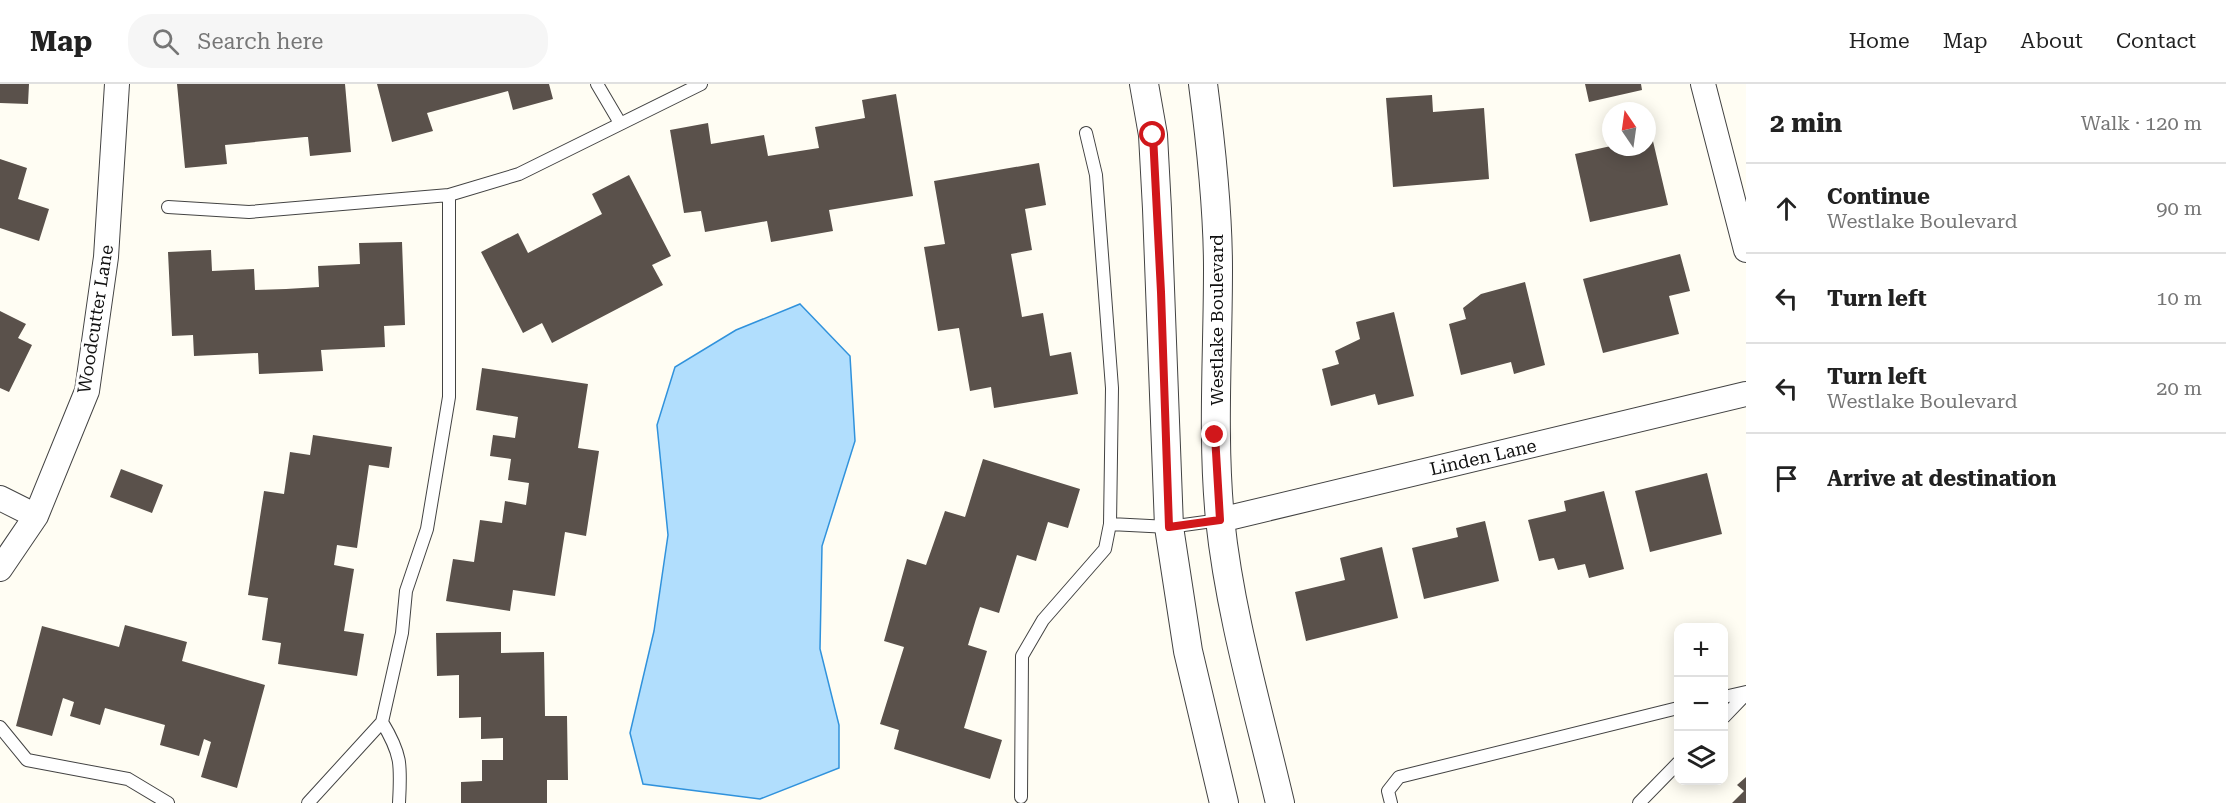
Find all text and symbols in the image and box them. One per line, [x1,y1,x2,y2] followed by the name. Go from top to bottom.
[128,14,548,68] search box
[30,25,92,58] text: Map
[149,25,182,58] icon: search
[197,29,323,54] text: Search here
[1849,29,1910,53] text: Home
[1943,29,1988,53] text: Map
[2021,29,2083,53] text: About
[2116,29,2196,53] text: Contact
[1602,102,1656,156] north arrow
[1770,108,1842,138] text: 2 min
[2081,111,2202,135] text: Walk · 120 m
[1139,121,1165,147] route start
[1827,184,1930,209] text: Continue
[1770,192,1803,225] icon: ahead
[2156,196,2202,220] text: 90 m
[1827,209,2018,233] text: Westlake Boulevard
[1206,234,1227,406] street label: Westlake Boulevard
[73,243,117,395] street label: Woodcutter Lane
[1770,282,1803,315] icon: left
[1827,286,1927,311] text: Turn left
[2156,286,2202,310] text: 10 m
[1827,364,1927,389] text: Turn left
[1770,372,1803,405] icon: left
[2156,376,2202,400] text: 20 m
[1827,389,2018,413] text: Westlake Boulevard
[1201,421,1227,447] route end
[1428,435,1538,479] street label: Linden Lane
[1770,462,1803,495] icon: arrive
[1827,466,2056,491] text: Arrive at destination
[1674,623,1728,785] map controls
[1674,623,1728,677] button: +
[1674,677,1728,731] button: −
[1674,731,1728,785] button: layers

